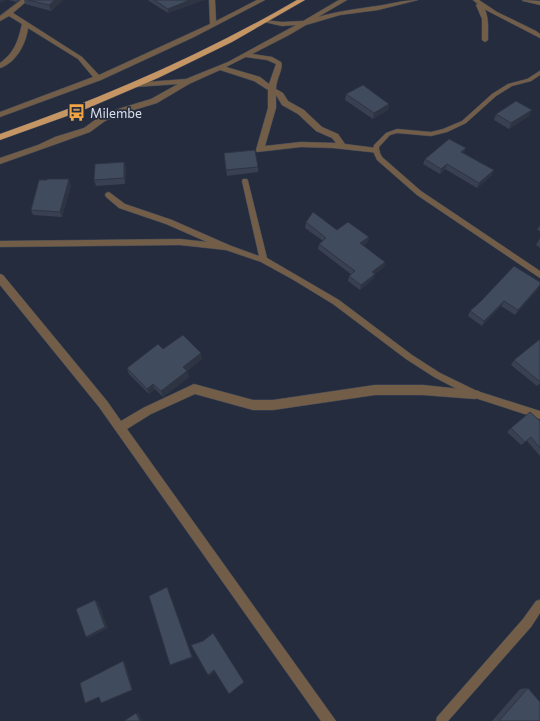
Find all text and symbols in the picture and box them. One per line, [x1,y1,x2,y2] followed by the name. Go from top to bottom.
[67,103,87,123] bus stop icon: Milembe
[90,105,142,121] place label: Milembe

